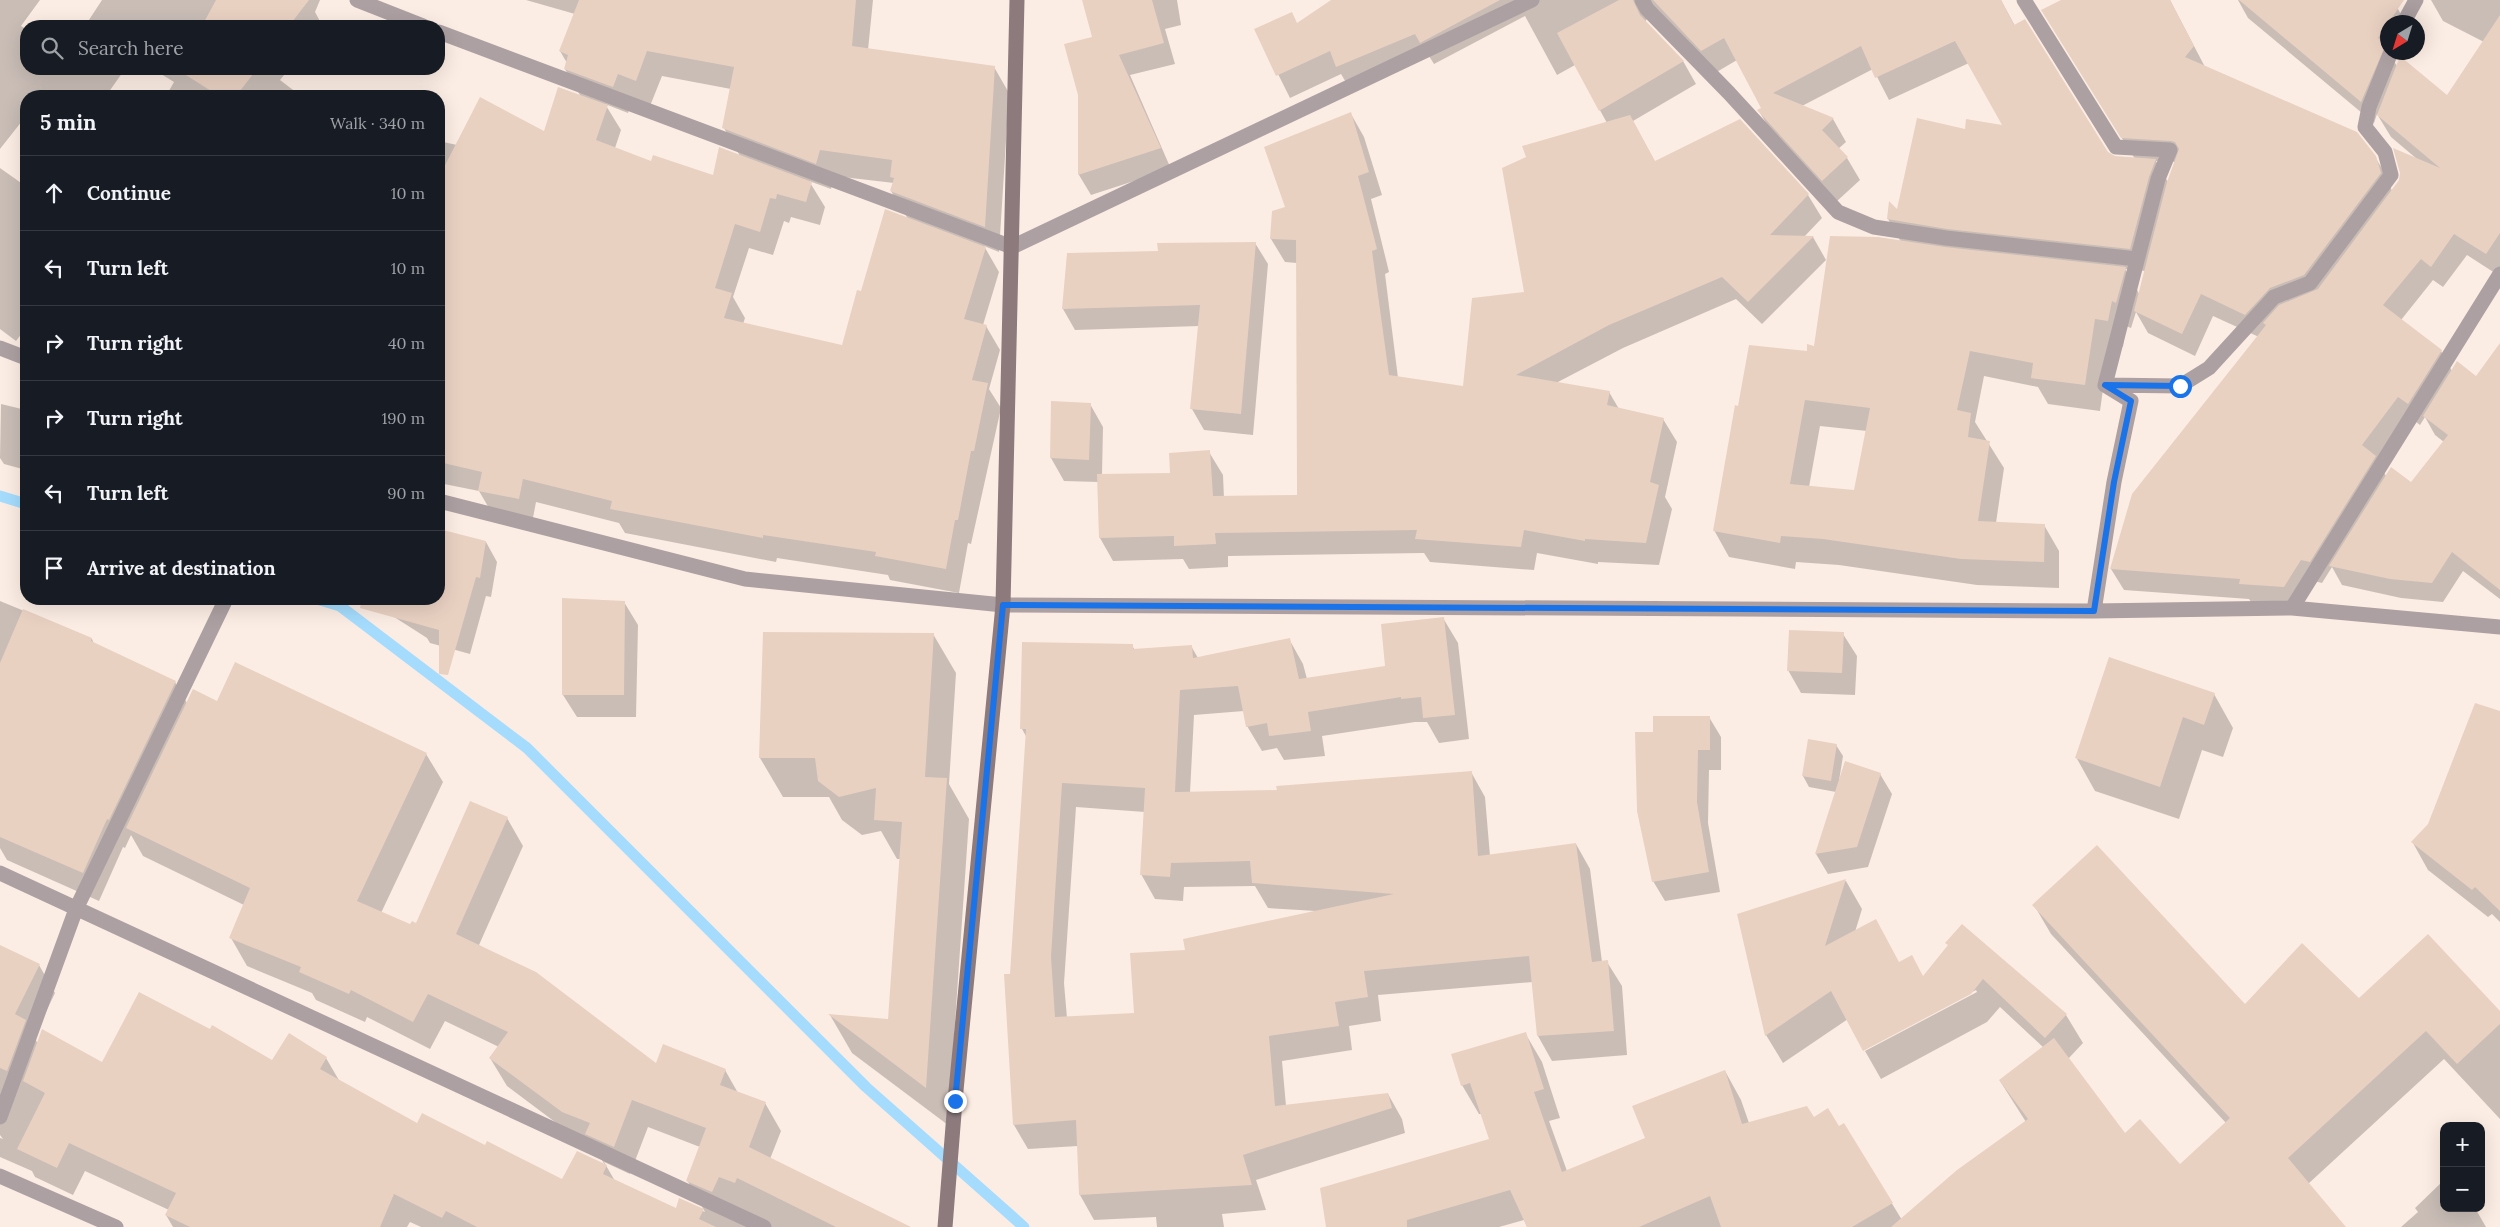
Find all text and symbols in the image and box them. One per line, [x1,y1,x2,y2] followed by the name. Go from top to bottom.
[2380,15,2425,60] north arrow
[20,20,445,75] search box
[38,34,66,62] icon: search
[78,36,184,60] text: Search here
[40,109,96,136] text: 5 min
[330,113,425,133] text: Walk · 340 m
[40,179,68,207] icon: ahead
[87,181,171,205] text: Continue
[391,183,425,203] text: 10 m
[40,254,68,282] icon: left
[87,256,168,280] text: Turn left
[391,258,425,278] text: 10 m
[40,329,68,357] icon: right
[87,331,183,355] text: Turn right
[388,333,425,353] text: 40 m
[2169,375,2192,398] route start
[40,404,68,432] icon: right
[87,406,183,430] text: Turn right
[381,408,425,428] text: 190 m
[40,479,68,507] icon: left
[87,481,168,505] text: Turn left
[387,483,425,503] text: 90 m
[40,554,68,582] icon: arrive
[87,556,276,580] text: Arrive at destination
[944,1090,967,1113] route end
[2440,1122,2485,1212] map controls
[2440,1122,2485,1167] button: +
[2440,1167,2485,1212] button: −

